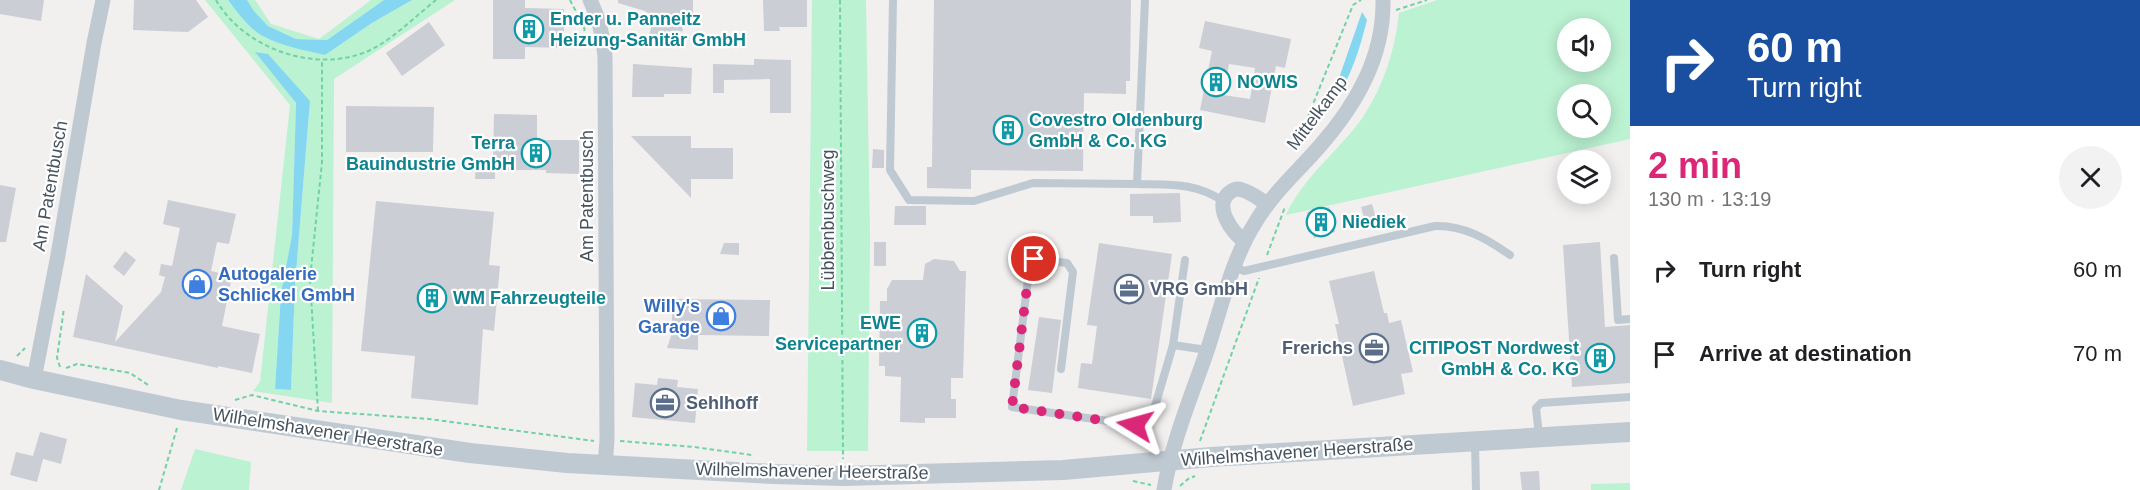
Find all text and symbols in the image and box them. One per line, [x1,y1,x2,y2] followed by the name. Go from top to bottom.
[550,9,746,50] place label: Ender u. Panneitz Heizung-Sanitär GmbH
[513,13,545,45] building icon: Ender u. Panneitz Heizung-Sanitär GmbH
[1557,18,1611,204] map controls
[1557,18,1611,72] button: sound
[1648,24,1726,102] icon: right
[1747,24,1843,71] text: 60 m
[1200,66,1232,98] building icon: NOWIS
[1237,72,1298,92] place label: NOWIS
[1283,72,1351,154] street label: Mittelkamp
[1747,73,1862,103] text: Turn right
[1557,84,1611,138] button: search
[1029,110,1203,151] place label: Covestro Oldenburg GmbH & Co. KG
[992,114,1024,146] building icon: Covestro Oldenburg GmbH & Co. KG
[29,119,71,253] street label: Am Patentbusch
[577,130,597,262] street label: Am Patentbusch
[346,133,516,174] place label: Terra Bauindustrie GmbH
[520,137,552,169] building icon: Terra Bauindustrie GmbH
[1648,145,1742,186] text: 2 min
[2059,146,2122,209] button: close
[818,149,838,291] street label: Lübbenbuschweg
[1557,150,1611,204] button: layers
[1648,188,1771,210] text: 130 m · 13:19
[1305,206,1337,238] building icon: Niediek
[1342,212,1407,232] place label: Niediek
[1008,233,1059,284] pin
[1017,242,1050,275] icon: arrive
[1648,254,1681,287] icon: right
[1699,257,1801,282] text: Turn right
[2073,257,2122,282] text: 60 m
[218,264,355,305] place label: Autogalerie Schlickel GmbH
[181,268,213,300] shop icon: Autogalerie Schlickel GmbH
[1113,273,1145,305] office icon: VRG GmbH
[1150,279,1248,299] place label: VRG GmbH
[416,282,448,314] building icon: WM Fahrzeugteile
[453,288,606,308] place label: WM Fahrzeugteile
[638,296,700,337] place label: Willy's Garage
[705,300,737,332] shop icon: Willy's Garage
[775,313,901,354] place label: EWE Servicepartner
[906,317,938,349] building icon: EWE Servicepartner
[1358,332,1390,364] office icon: Frerichs
[1282,338,1353,358] place label: Frerichs
[1409,338,1579,379] place label: CITIPOST Nordwest GmbH & Co. KG
[1648,338,1681,371] icon: arrive
[1699,341,1912,366] text: Arrive at destination
[2073,341,2122,366] text: 70 m
[1584,342,1616,374] building icon: CITIPOST Nordwest GmbH & Co. KG
[649,387,681,419] office icon: Sehlhoff
[686,393,759,413] place label: Sehlhoff
[1103,393,1167,457] position arrow
[211,404,445,460] street label: Wilhelmshavener Heerstraße
[1180,434,1414,470] street label: Wilhelmshavener Heerstraße
[695,459,929,483] street label: Wilhelmshavener Heerstraße

